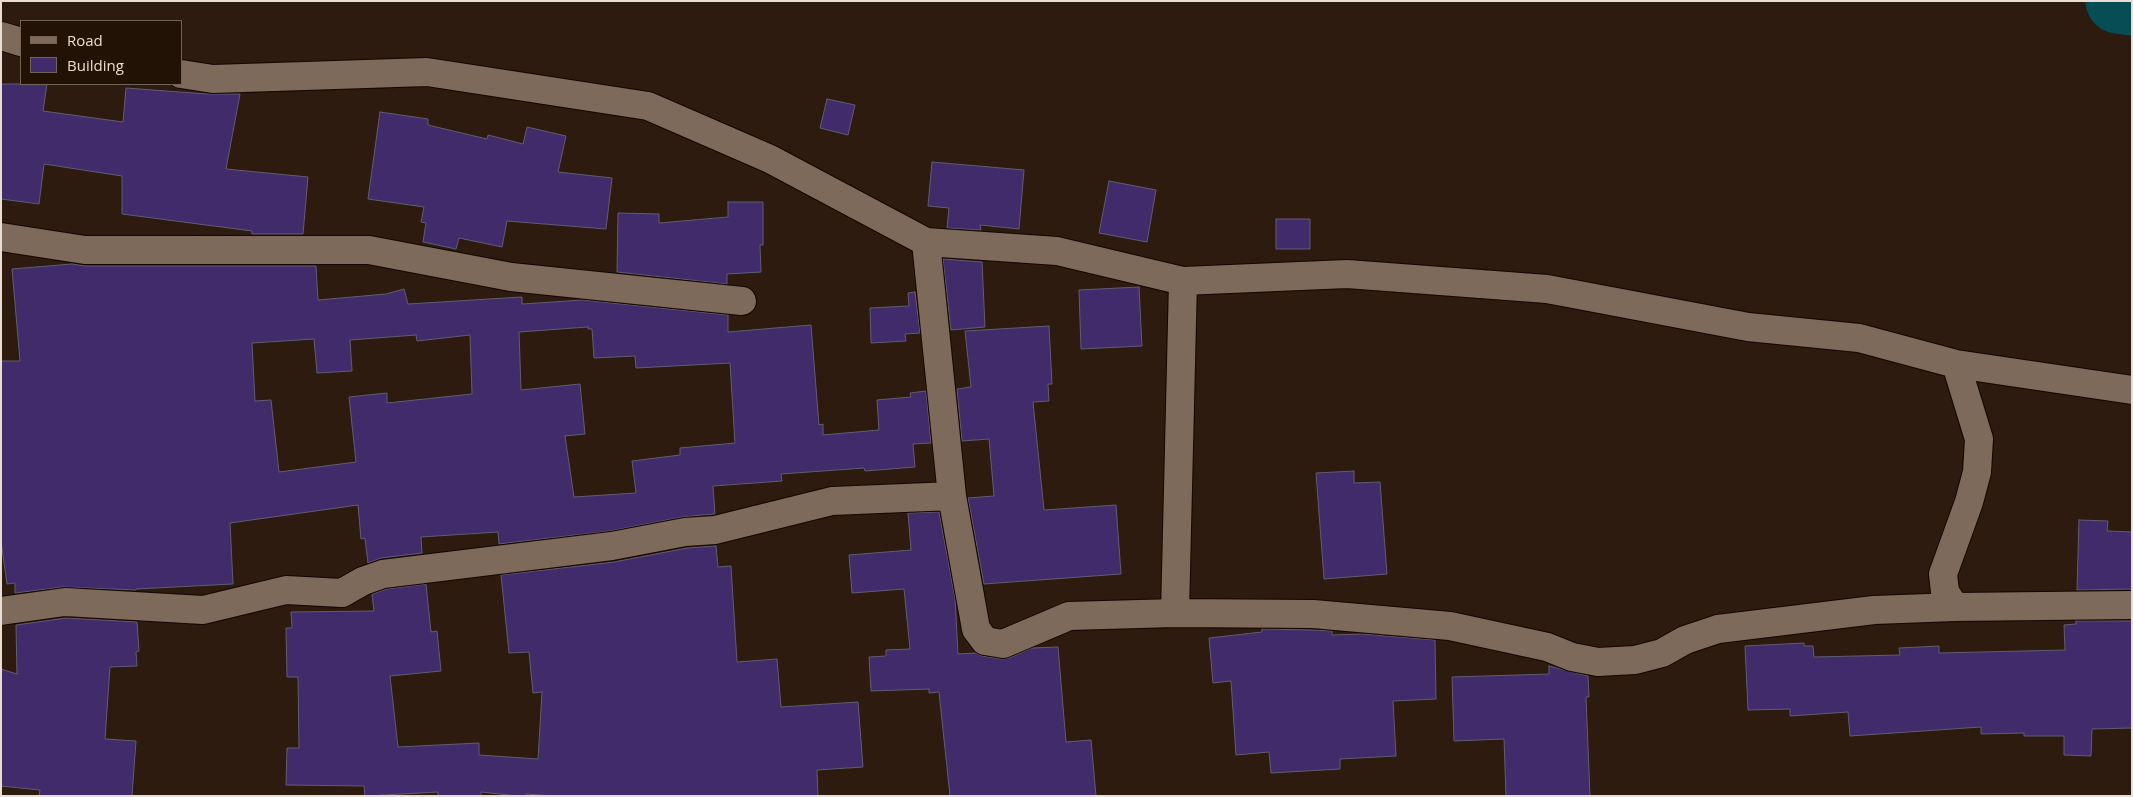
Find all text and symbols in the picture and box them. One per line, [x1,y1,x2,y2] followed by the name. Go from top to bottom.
[20,20,182,85] legend
[67,30,103,50] text: Road
[67,55,124,75] text: Building

